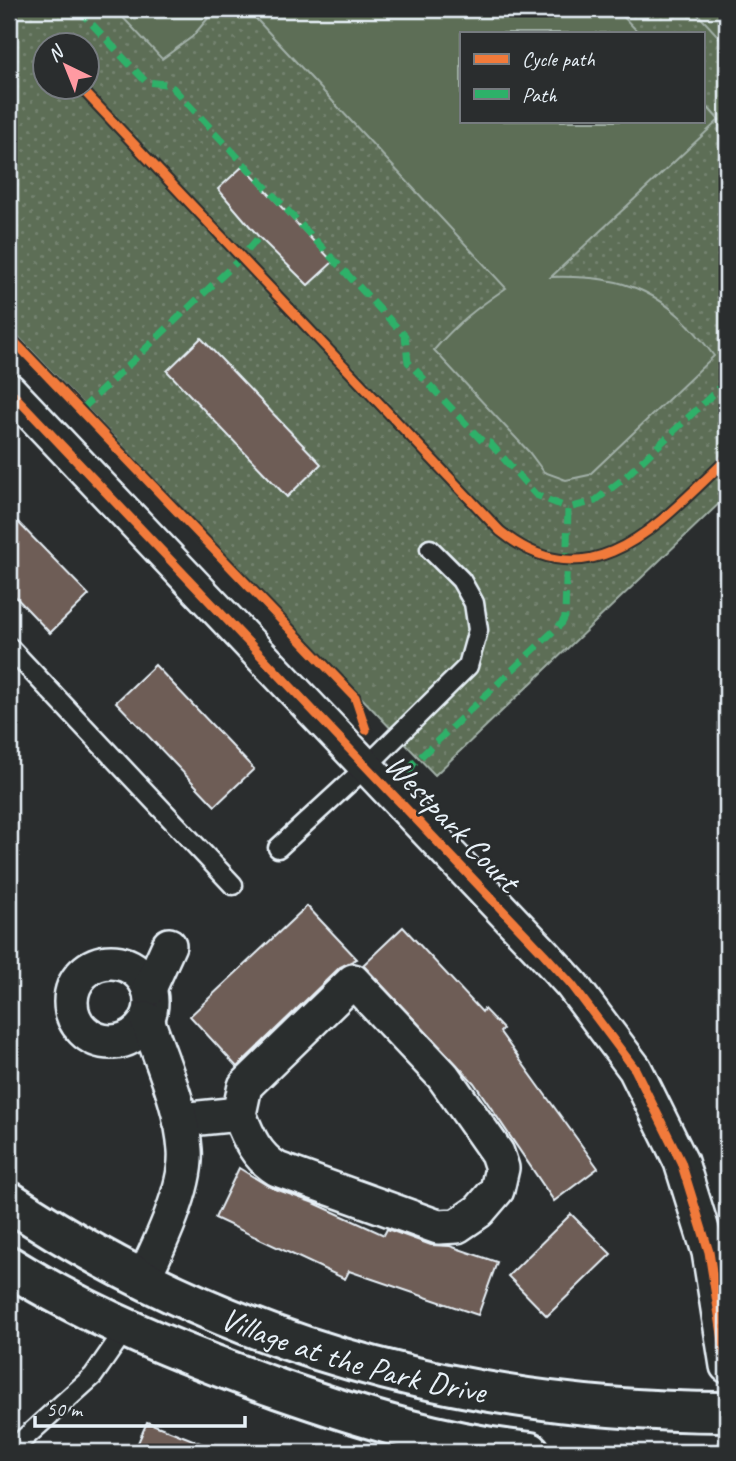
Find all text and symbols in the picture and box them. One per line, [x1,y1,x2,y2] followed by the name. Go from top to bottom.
[32,32,102,102] north arrow
[460,32,704,122] legend
[43,39,70,67] text: N
[522,46,595,72] text: Cycle path
[522,82,558,108] text: Path
[376,744,531,903] street label: Westpark Court
[215,1297,491,1413] street label: Village at the Park Drive
[35,1384,245,1428] scale bar
[46,1396,84,1422] text: 50 m

